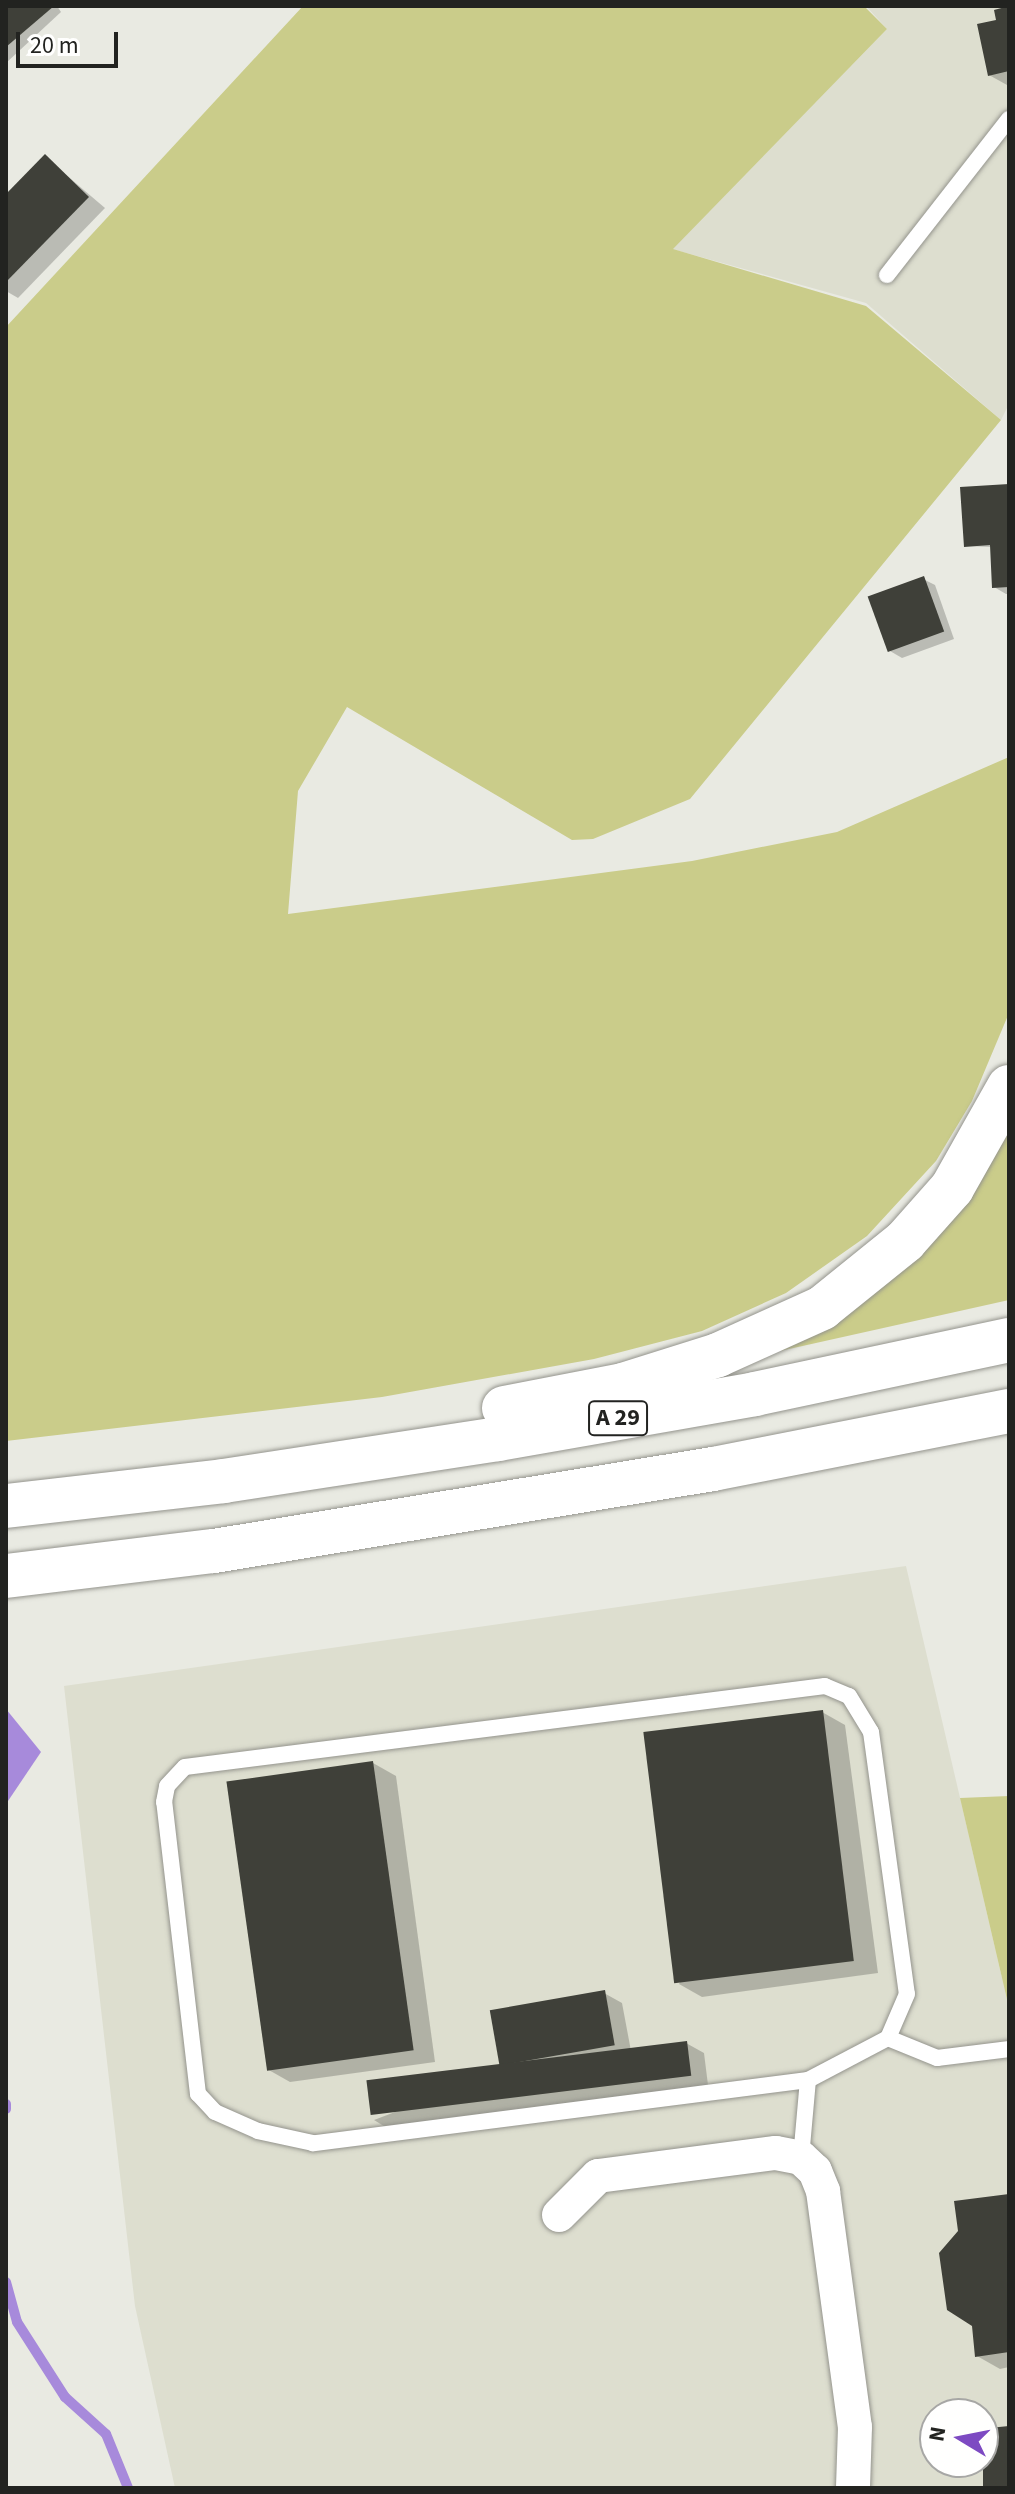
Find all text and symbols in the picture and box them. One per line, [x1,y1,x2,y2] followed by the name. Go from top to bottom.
[20,16,122,66] scale bar
[30,28,79,63] text: 20 m
[588,1398,648,1438] road number: A 29
[919,2398,999,2478] north arrow
[920,2424,954,2444] text: N

